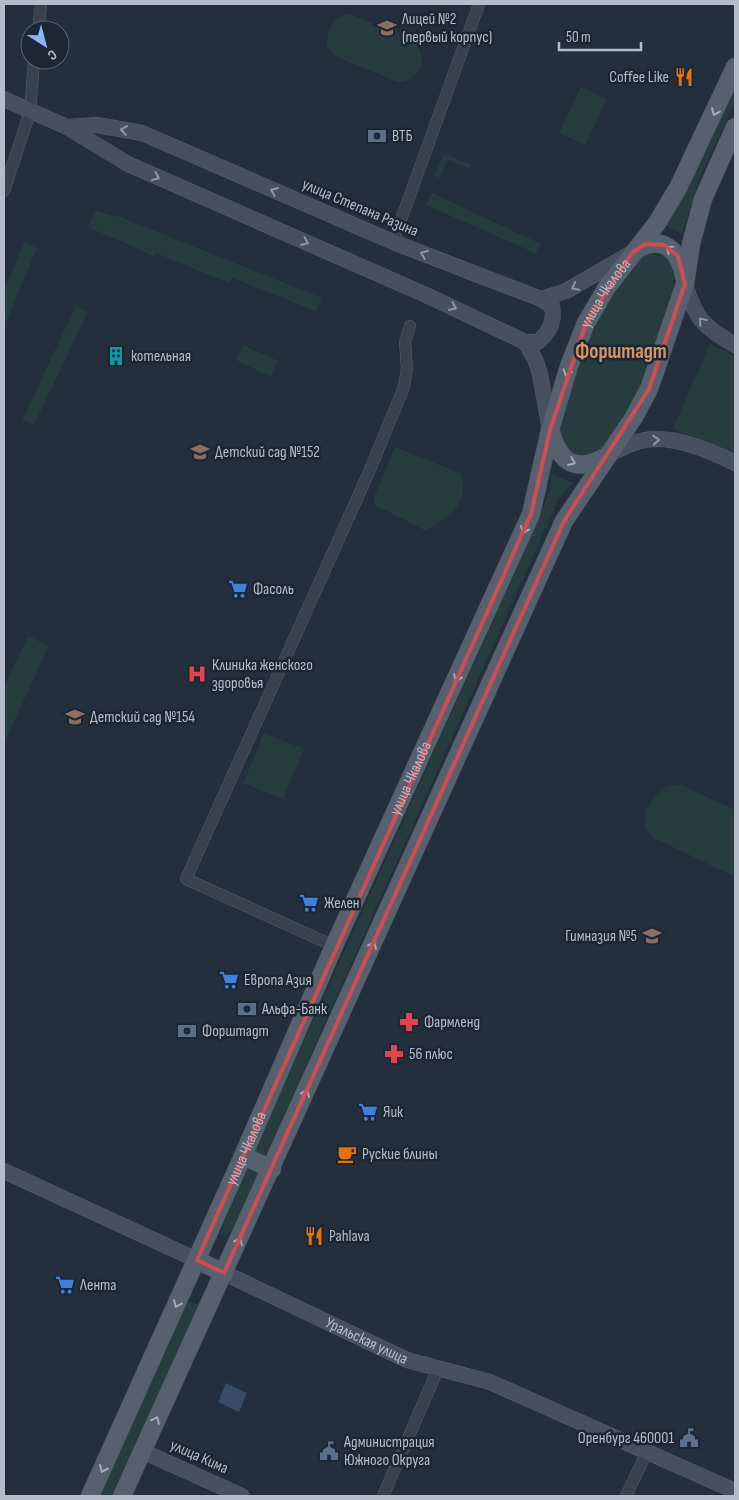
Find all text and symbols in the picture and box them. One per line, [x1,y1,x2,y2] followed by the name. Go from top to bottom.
[401,10,492,47] place label: Лицей №2 (первый корпус)
[376,17,398,39] school or university icon: Лицей №2 (первый корпус)
[20,20,70,70] north arrow
[559,20,642,52] scale bar
[566,28,591,47] text: 50 m
[44,46,60,64] text: С
[673,66,695,88] restaurant icon: Coffee Like
[609,68,669,87] place label: Coffee Like
[711,107,722,116] one-way arrow
[120,125,128,135] one-way arrow
[366,125,388,147] bank icon: ВТБ
[392,127,413,146] place label: ВТБ
[151,170,160,181] one-way arrow
[299,175,421,241] street label: улица Степана Разина
[270,186,279,197] one-way arrow
[300,235,309,246] one-way arrow
[665,246,675,255] one-way arrow
[420,250,429,261] one-way arrow
[576,255,635,330] street label: улица Чкалова
[572,281,581,291] one-way arrow
[448,301,457,312] one-way arrow
[699,318,708,327] one-way arrow
[575,339,667,364] district label: Форштадт
[105,345,127,367] building icon: котельная
[131,347,191,366] place label: котельная
[562,369,572,377] one-way arrow
[652,435,660,446] one-way arrow
[189,441,211,463] school or university icon: Детский сад №152
[215,443,320,462] place label: Детский сад №152
[567,455,576,466] one-way arrow
[520,525,530,534] one-way arrow
[227,578,249,600] supermarket icon: Фасоль
[253,580,294,599] place label: Фасоль
[212,656,313,693] place label: Клиника женского здоровья
[186,663,208,685] hospital icon: Клиника женского здоровья
[452,673,463,682] one-way arrow
[64,706,86,728] school or university icon: Детский сад №154
[90,708,195,727] place label: Детский сад №154
[385,738,435,818] street label: улица Чкалова
[298,892,320,914] supermarket icon: Желен
[324,894,360,913] place label: Желен
[641,925,663,947] school or university icon: Гимназия №5
[565,927,637,946] place label: Гимназия №5
[367,941,378,950] one-way arrow
[218,969,240,991] supermarket icon: Европа Азия
[244,971,312,990] place label: Европа Азия
[236,998,258,1020] bank icon: Альфа-Банк
[261,1000,328,1019] place label: Альфа-Банк
[398,1011,420,1033] pharmacy icon: Фармленд
[424,1013,480,1032] place label: Фармленд
[176,1020,198,1042] bank icon: Форштадт
[202,1022,269,1041] place label: Форштадт
[383,1043,405,1065] pharmacy icon: 56 плюс
[409,1045,453,1064] place label: 56 плюс
[300,1089,311,1098] one-way arrow
[357,1101,379,1123] supermarket icon: Яик
[383,1103,404,1122] place label: Яик
[222,1109,271,1188] street label: улица Чкалова
[336,1143,358,1165] cafe icon: Руские блины
[362,1145,438,1164] place label: Руские блины
[303,1225,325,1247] restaurant icon: Pahlava
[329,1227,370,1246] place label: Pahlava
[233,1237,243,1246] one-way arrow
[54,1274,76,1296] supermarket icon: Лента
[79,1276,117,1295] place label: Лента
[173,1299,184,1308] one-way arrow
[322,1313,411,1369] street label: Уральская улица
[150,1416,161,1425] one-way arrow
[678,1427,700,1449] public building icon: Оренбург 460001
[578,1429,674,1448] place label: Оренбург 460001
[343,1433,435,1470] place label: Администрация Южного Округа
[167,1436,231,1478] street label: улица Кима
[318,1440,340,1462] public building icon: Администрация Южного Округа
[98,1464,109,1473] one-way arrow

